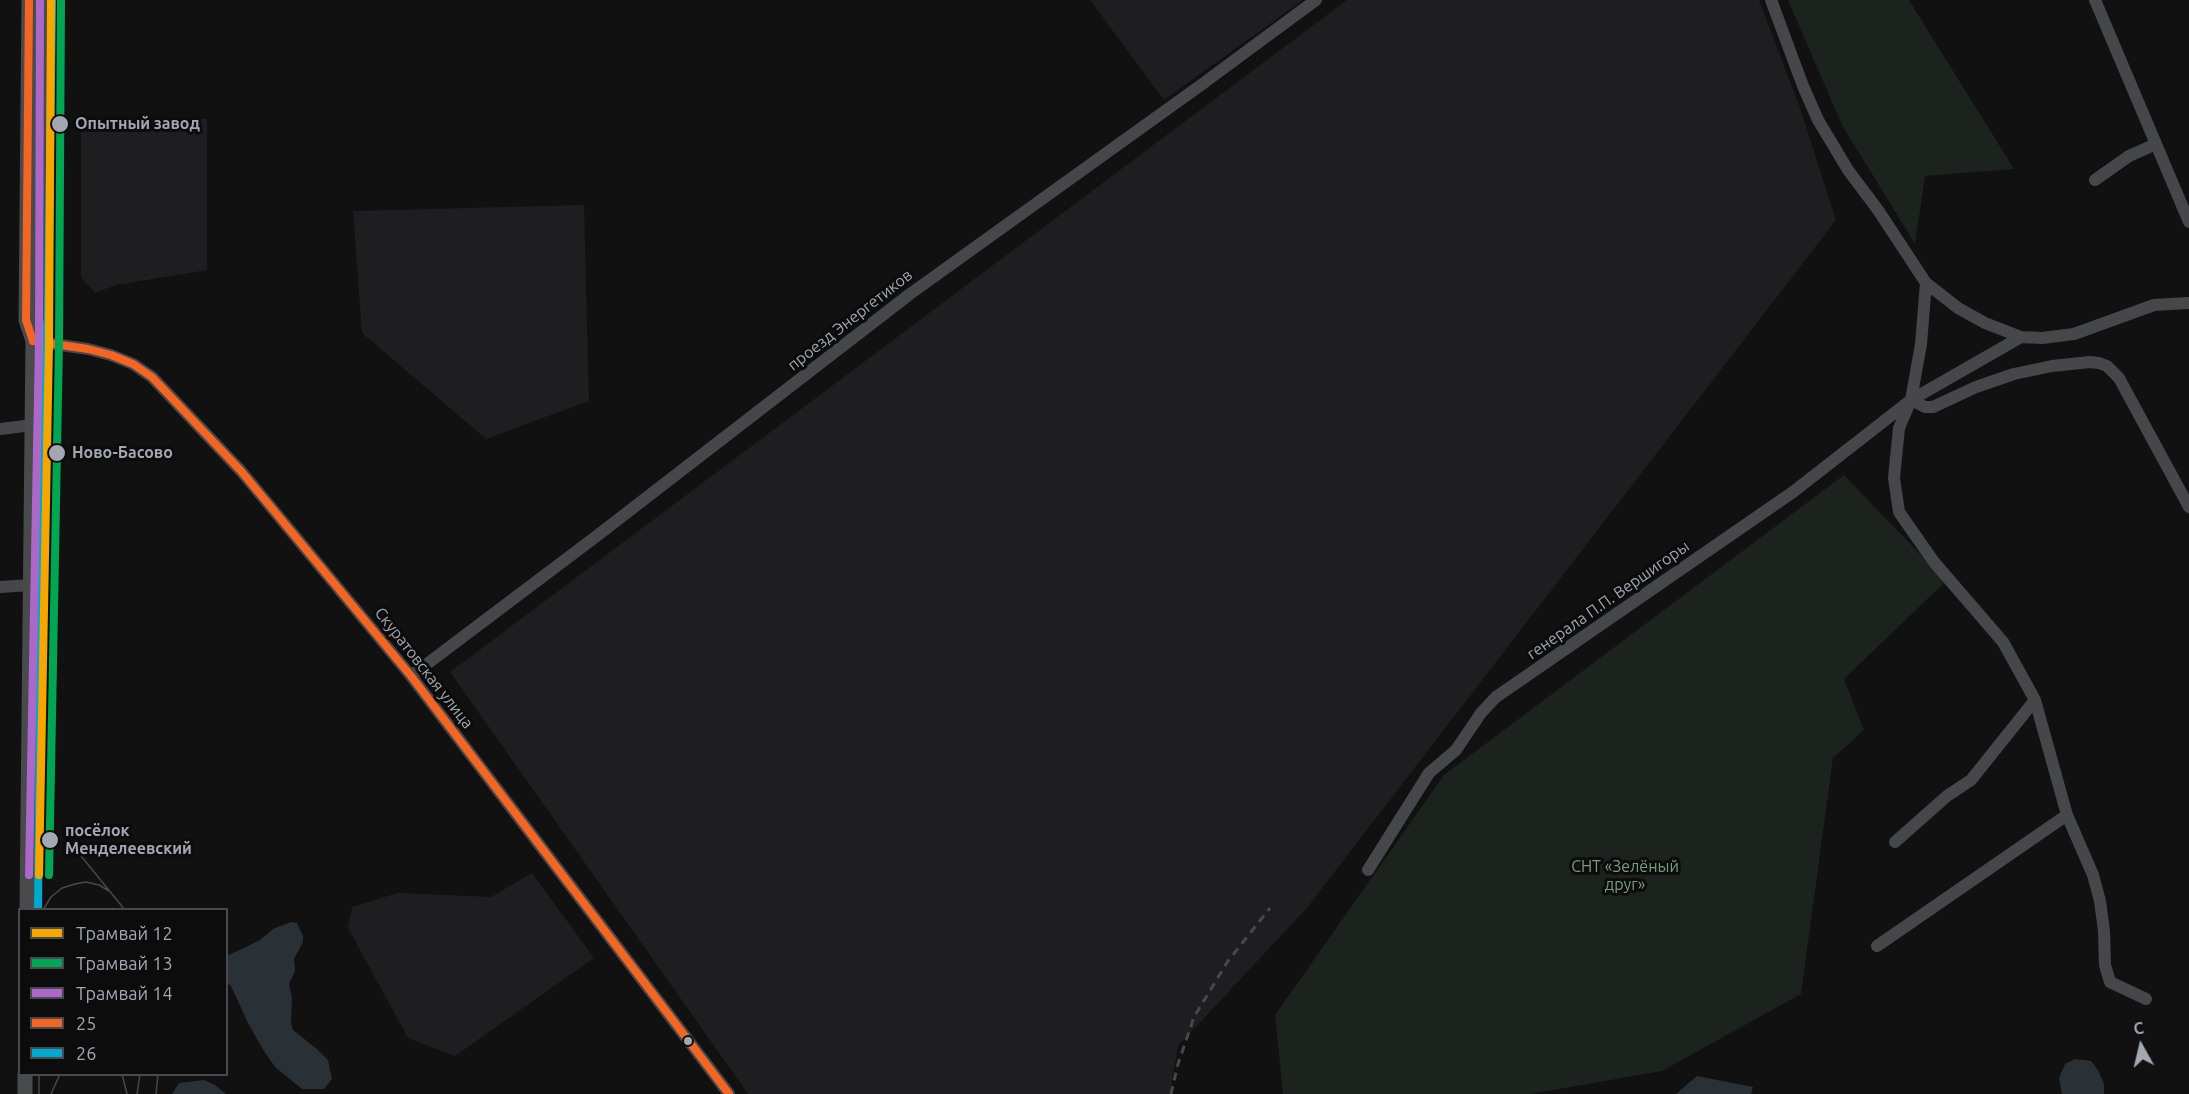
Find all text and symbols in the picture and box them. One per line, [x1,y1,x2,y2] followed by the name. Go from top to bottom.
[50,114,70,134] marker: Опытный завод
[75,114,200,134] place label: Опытный завод
[784,265,916,375] street label: проезд Энергетиков
[47,443,67,463] marker: Ново-Басово
[72,443,173,463] place label: Ново-Басово
[1523,537,1693,663] street label: генерала П.П. Вершигоры
[371,604,477,732] street label: Скуратовская улица
[65,821,192,859] place label: посёлок Менделеевский
[40,830,60,850] marker: посёлок Менделеевский
[1571,857,1679,895] park label: СНТ «Зелёный друг»
[18,908,228,1076] legend
[76,923,173,943] text: Трамвай 12
[76,953,173,973] text: Трамвай 13
[76,983,173,1003] text: Трамвай 14
[76,1013,96,1033] text: 25
[2111,1016,2171,1076] north arrow
[2132,1019,2145,1038] text: С
[682,1035,694,1047] unlabelled marker
[76,1043,96,1063] text: 26

